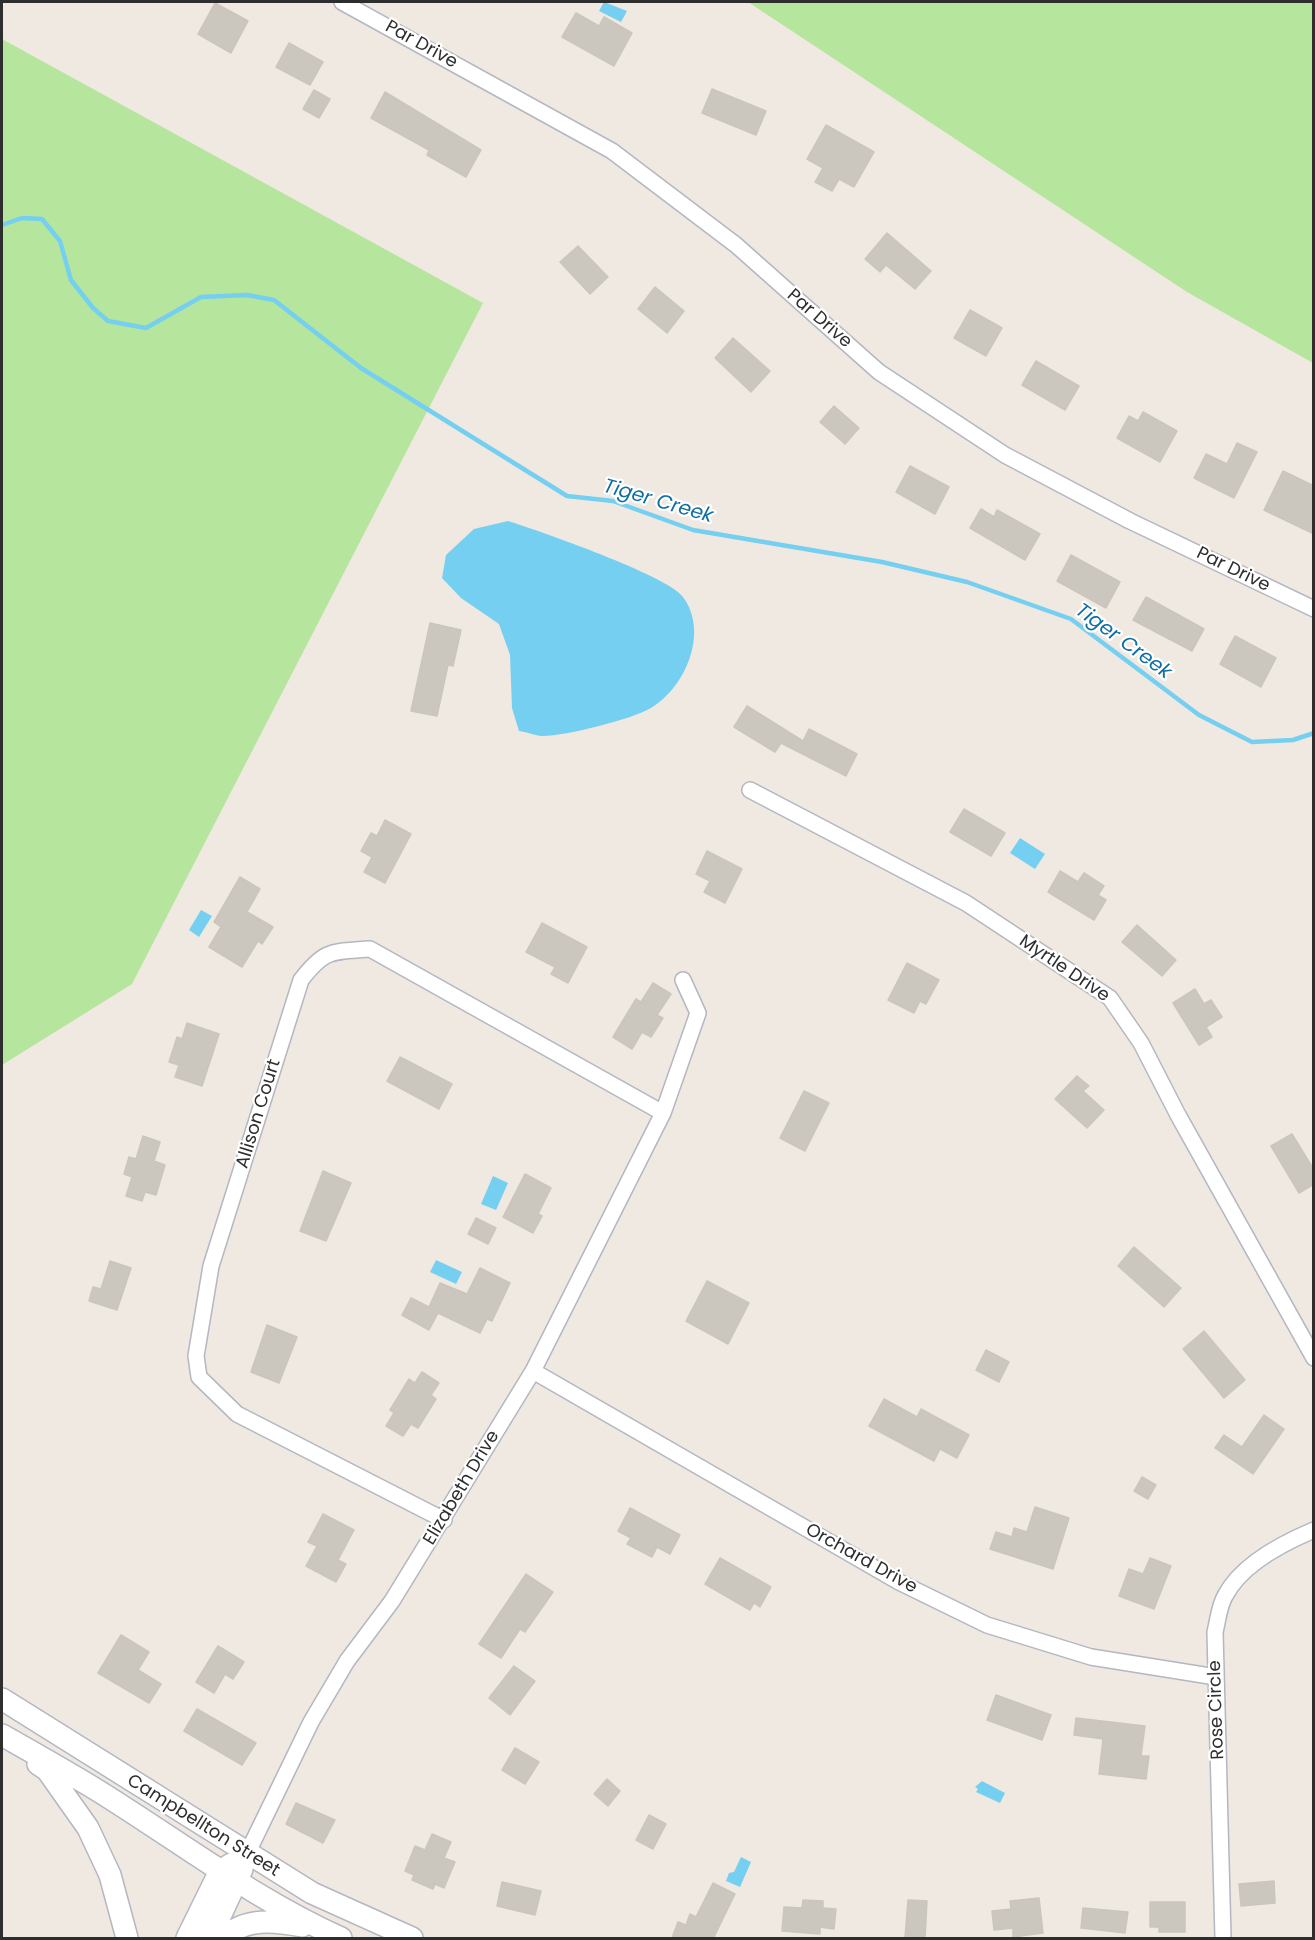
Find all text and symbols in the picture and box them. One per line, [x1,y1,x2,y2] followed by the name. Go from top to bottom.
[381,16,461,74] street label: Par Drive
[782,285,856,353] street label: Par Drive
[600,475,716,529] water label: Tiger Creek
[1193,543,1273,597] street label: Par Drive
[1070,599,1176,685] water label: Tiger Creek
[1015,931,1113,1007] street label: Myrtle Drive
[232,1057,286,1171] street label: Allison Court
[419,1427,505,1549] street label: Elizabeth Drive
[801,1519,921,1599] street label: Orchard Drive
[1204,1660,1230,1760] street label: Rose Circle
[123,1770,283,1882] street label: Campbellton Street

